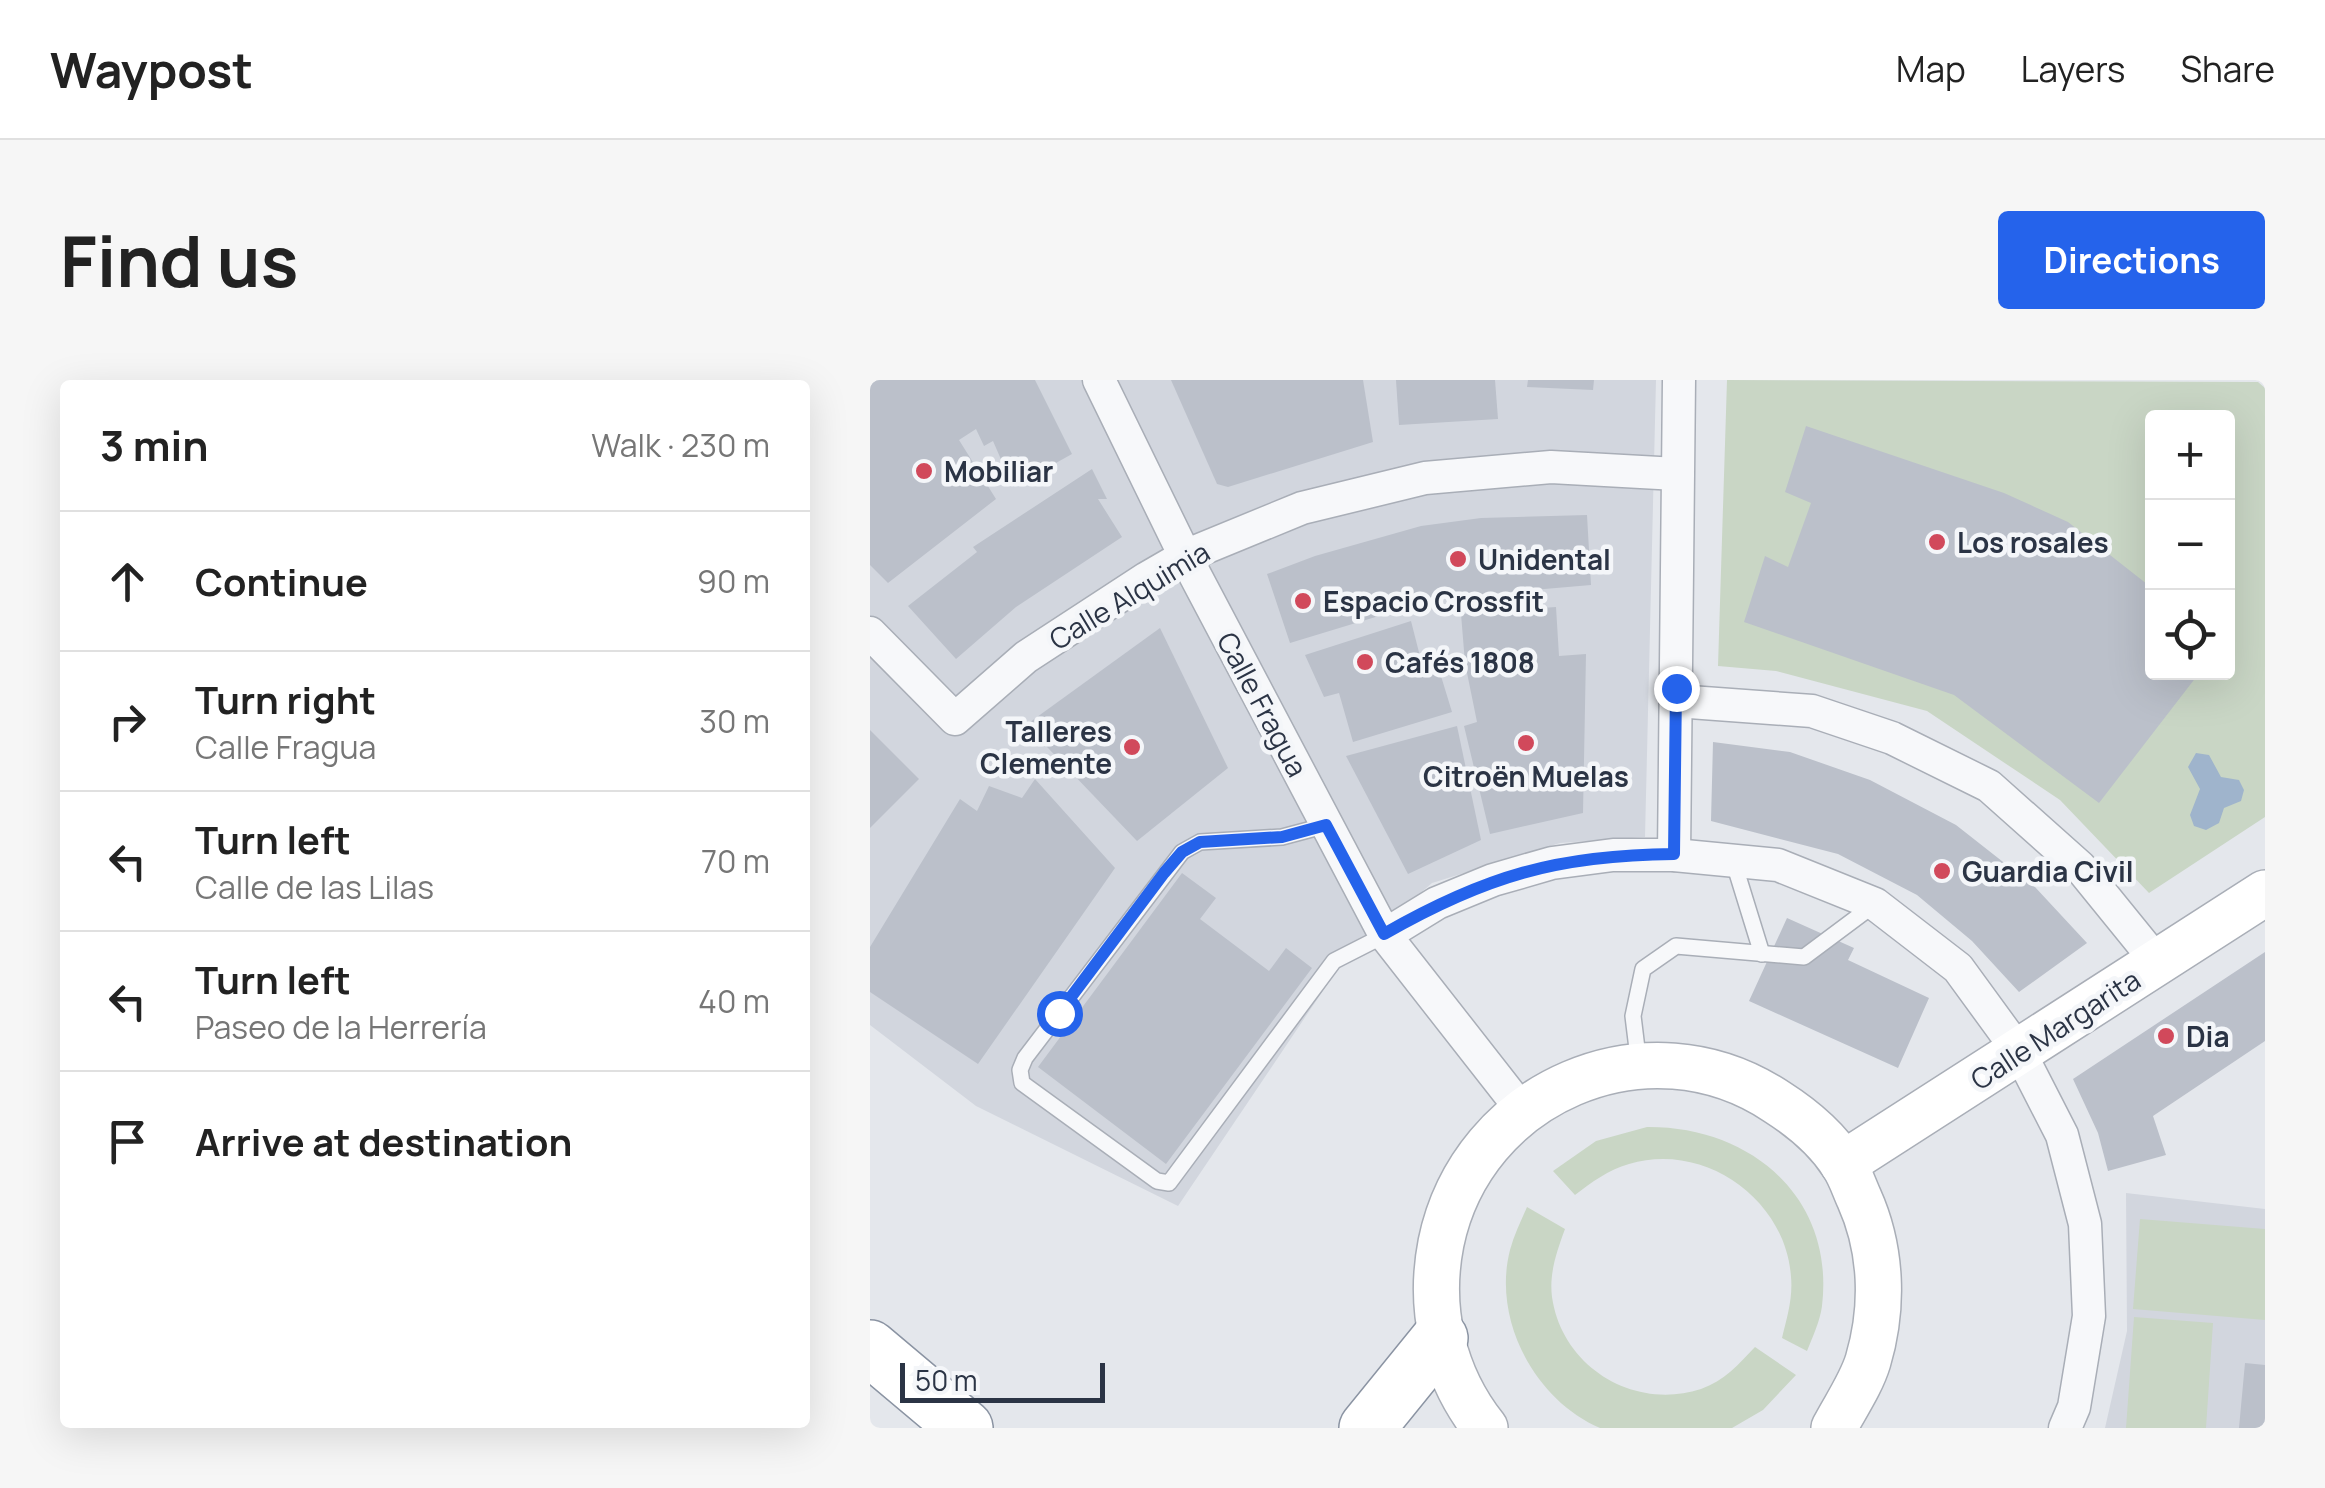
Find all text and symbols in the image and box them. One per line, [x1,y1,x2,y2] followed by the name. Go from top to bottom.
[50,37,253,102] text: Waypost
[1896,45,1966,93] text: Map
[2021,45,2125,93] text: Layers
[2180,45,2275,93] text: Share
[1998,211,2265,309] button: Directions
[60,212,298,308] text: Find us
[2145,410,2235,680] map controls
[2145,410,2235,500] button: +
[100,416,209,474] text: 3 min
[591,423,770,467] text: Walk · 230 m
[944,452,1053,490] place label: Mobiliar
[913,460,935,482] marker: Mobiliar
[2145,500,2235,590] button: −
[1957,523,2109,561] place label: Los rosales
[1926,531,1948,553] marker: Los rosales
[1042,532,1216,658] street label: Calle Alquimia
[1478,540,1611,578] place label: Unidental
[1447,548,1469,570] marker: Unidental
[100,554,155,609] icon: ahead
[195,555,368,607] text: Continue
[697,559,770,603] text: 90 m
[1323,582,1544,620] place label: Espacio Crossfit
[1292,590,1314,612] marker: Espacio Crossfit
[2145,590,2235,680] button: locate
[1209,625,1317,783] street label: Calle Fragua
[1385,643,1535,681] place label: Cafés 1808
[1354,651,1376,673] marker: Cafés 1808
[1654,666,1700,712] route end
[195,673,376,725] text: Turn right
[100,694,155,749] icon: right
[699,699,770,743] text: 30 m
[980,712,1112,782] place label: Talleres Clemente
[195,725,376,769] text: Calle Fragua
[1515,732,1537,754] marker: Citroën Muelas
[1121,736,1143,758] marker: Talleres Clemente
[1423,757,1629,795] place label: Citroën Muelas
[195,813,351,865] text: Turn left
[100,834,155,889] icon: left
[701,839,770,883] text: 70 m
[1962,852,2134,890] place label: Guardia Civil
[1931,860,1953,882] marker: Guardia Civil
[195,865,434,909] text: Calle de las Lilas
[195,953,351,1005] text: Turn left
[1963,960,2147,1098] street label: Calle Margarita
[100,974,155,1029] icon: left
[698,979,770,1023] text: 40 m
[1037,991,1083,1037] route start
[195,1005,487,1049] text: Paseo de la Herrería
[2186,1017,2230,1055] place label: Dia
[2155,1025,2177,1047] marker: Dia
[100,1114,155,1169] icon: arrive
[195,1115,572,1167] text: Arrive at destination
[900,1358,1105,1403] scale bar
[915,1361,978,1399] text: 50 m

